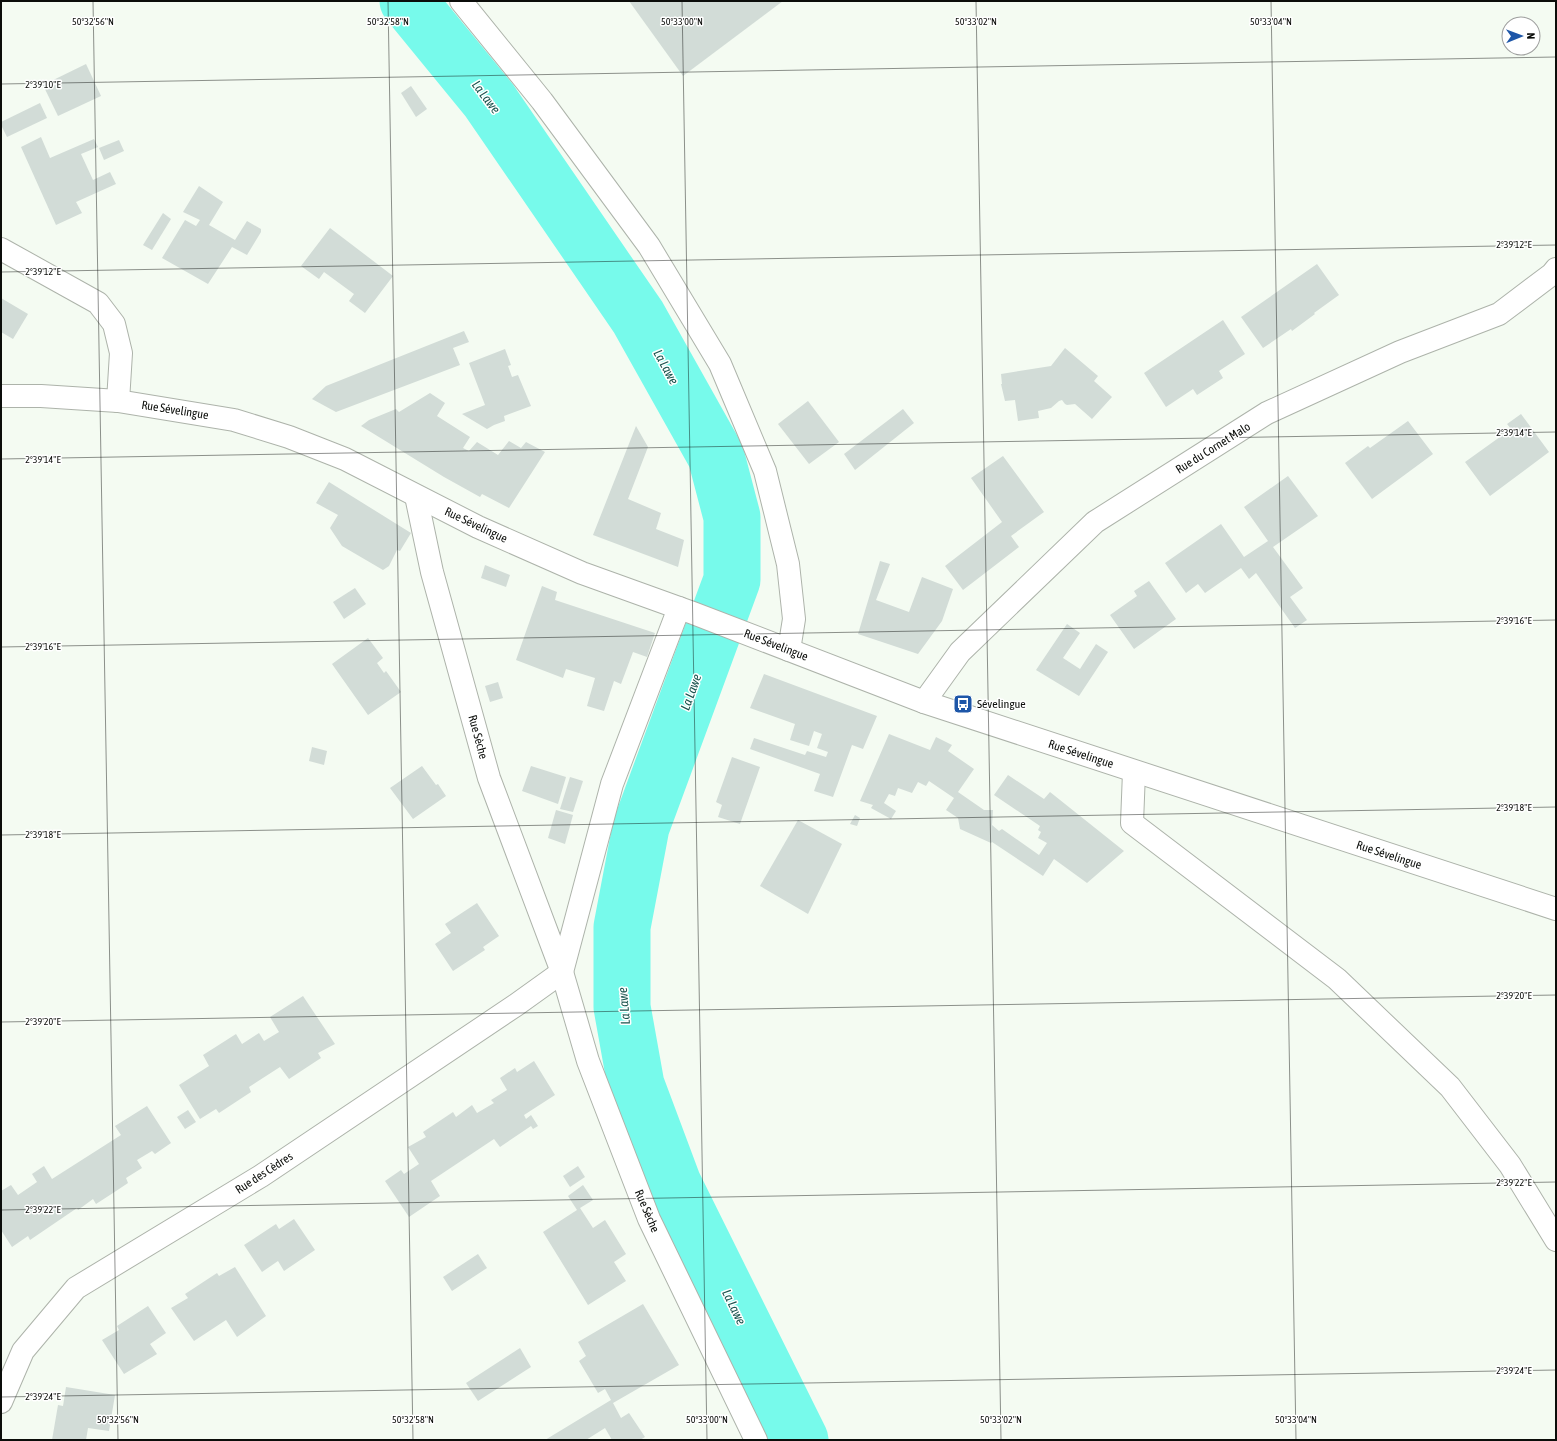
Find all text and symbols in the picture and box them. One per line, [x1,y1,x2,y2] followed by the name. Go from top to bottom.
[72,16,114,27] text: 50°32'56"N
[367,16,409,27] text: 50°32'58"N
[661,16,703,27] text: 50°33'00"N
[955,16,997,27] text: 50°33'02"N
[1250,16,1292,27] text: 50°33'04"N
[1501,16,1541,56] north arrow
[1525,32,1537,39] text: N
[469,78,503,117] water label: La Lawe
[25,79,61,90] text: 2°39'10"E
[1496,239,1532,250] text: 2°39'12"E
[25,266,61,277] text: 2°39'12"E
[650,347,682,387] water label: La Lawe
[140,398,210,422] street label: Rue Sévelingue
[1173,419,1253,477] street label: Rue du Cornet Malo
[1496,427,1532,438] text: 2°39'14"E
[25,454,61,465] text: 2°39'14"E
[442,504,510,546] street label: Rue Sévelingue
[1496,615,1532,626] text: 2°39'16"E
[742,626,810,664] street label: Rue Sévelingue
[25,641,61,652] text: 2°39'16"E
[678,672,704,712] water label: La Lawe
[952,693,974,715] bus stop icon: Sévelingue
[977,697,1026,711] place label: Sévelingue
[465,713,491,761] street label: Rue Sèche
[1047,737,1115,771] street label: Rue Sévelingue
[1496,802,1532,813] text: 2°39'18"E
[25,829,61,840] text: 2°39'18"E
[1355,838,1423,872] street label: Rue Sévelingue
[615,987,633,1025] water label: La Lawe
[1496,990,1532,1001] text: 2°39'20"E
[25,1016,61,1027] text: 2°39'20"E
[233,1149,295,1197] street label: Rue des Cèdres
[1496,1177,1532,1188] text: 2°39'22"E
[632,1188,662,1234] street label: Rue Sèche
[25,1204,61,1215] text: 2°39'22"E
[719,1287,749,1327] water label: La Lawe
[1496,1365,1532,1376] text: 2°39'24"E
[25,1391,61,1402] text: 2°39'24"E
[97,1414,139,1425] text: 50°32'56"N
[392,1414,434,1425] text: 50°32'58"N
[686,1414,728,1425] text: 50°33'00"N
[980,1414,1022,1425] text: 50°33'02"N
[1275,1414,1317,1425] text: 50°33'04"N

